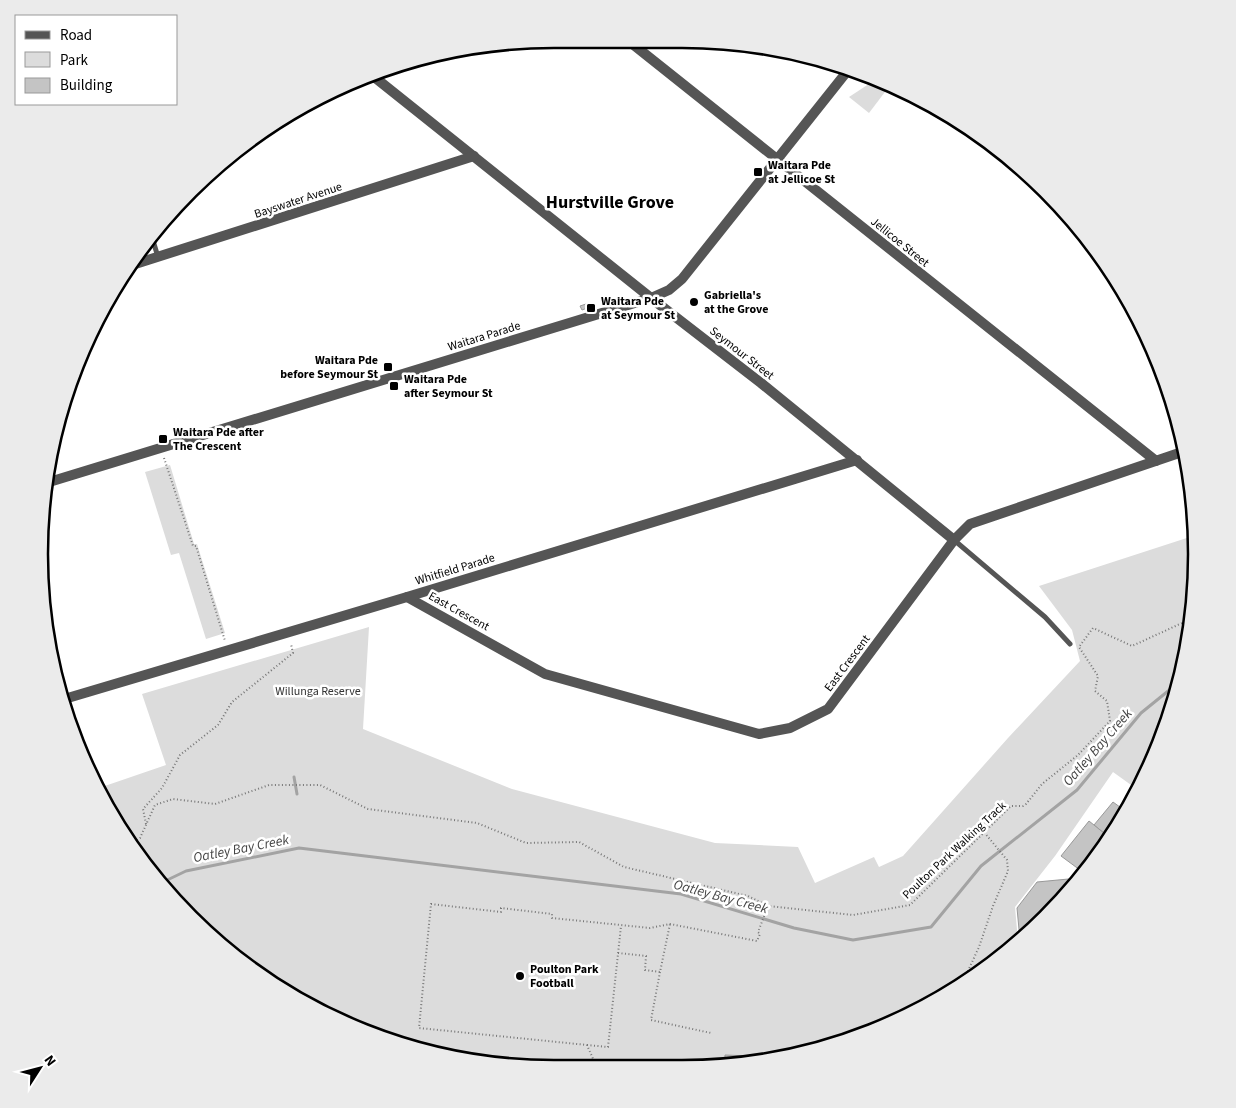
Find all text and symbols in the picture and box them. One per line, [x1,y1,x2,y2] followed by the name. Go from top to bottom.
[15,15,178,105] legend
[60,25,92,46] text: Road
[60,50,89,71] text: Park
[60,75,113,96] text: Building
[768,157,835,188] place label: Waitara Pde at Jellicoe St
[752,166,764,178] marker: Waitara Pde at Jellicoe St
[252,178,344,223] street label: Bayswater Avenue
[546,190,674,215] district label: Hurstville Grove
[867,213,933,271] street label: Jellicoe Street
[704,287,768,318] place label: Gabriella's at the Grove
[601,293,675,324] place label: Waitara Pde at Seymour St
[688,296,700,308] marker: Gabriella's at the Grove
[585,302,597,314] marker: Waitara Pde at Seymour St
[446,317,523,356] street label: Waitara Parade
[706,323,778,384] street label: Seymour Street
[280,352,378,383] place label: Waitara Pde before Seymour St
[382,361,394,373] marker: Waitara Pde before Seymour St
[404,371,493,402] place label: Waitara Pde after Seymour St
[388,380,400,392] marker: Waitara Pde after Seymour St
[173,424,264,455] place label: Waitara Pde after The Crescent
[157,433,169,445] marker: Waitara Pde after The Crescent
[413,549,497,590] street label: Whitfield Parade
[425,588,492,635] street label: East Crescent
[820,631,874,695] street label: East Crescent
[275,683,361,700] park label: Willunga Reserve
[1058,704,1137,791] water label: Oatley Bay Creek
[899,798,1010,903] street label: Poulton Park Walking Track
[192,830,291,868] water label: Oatley Bay Creek
[671,875,770,919] water label: Oatley Bay Creek
[530,961,599,992] place label: Poulton Park Football
[514,970,526,982] marker: Poulton Park Football
[15,1043,65,1093] north arrow
[39,1051,61,1071] text: N

